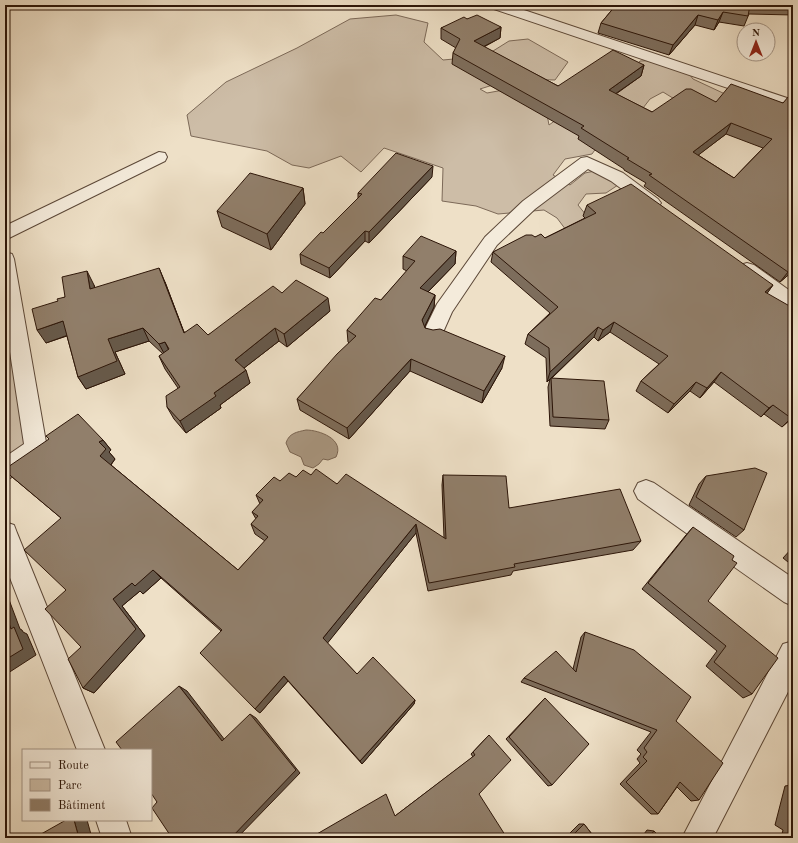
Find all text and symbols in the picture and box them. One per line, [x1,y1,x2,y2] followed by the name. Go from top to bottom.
[736,22,776,62] north arrow
[752,28,761,39] text: N
[22,749,152,821] legend
[58,760,89,772] text: Route
[58,780,82,792] text: Parc
[58,800,105,812] text: Bâtiment

